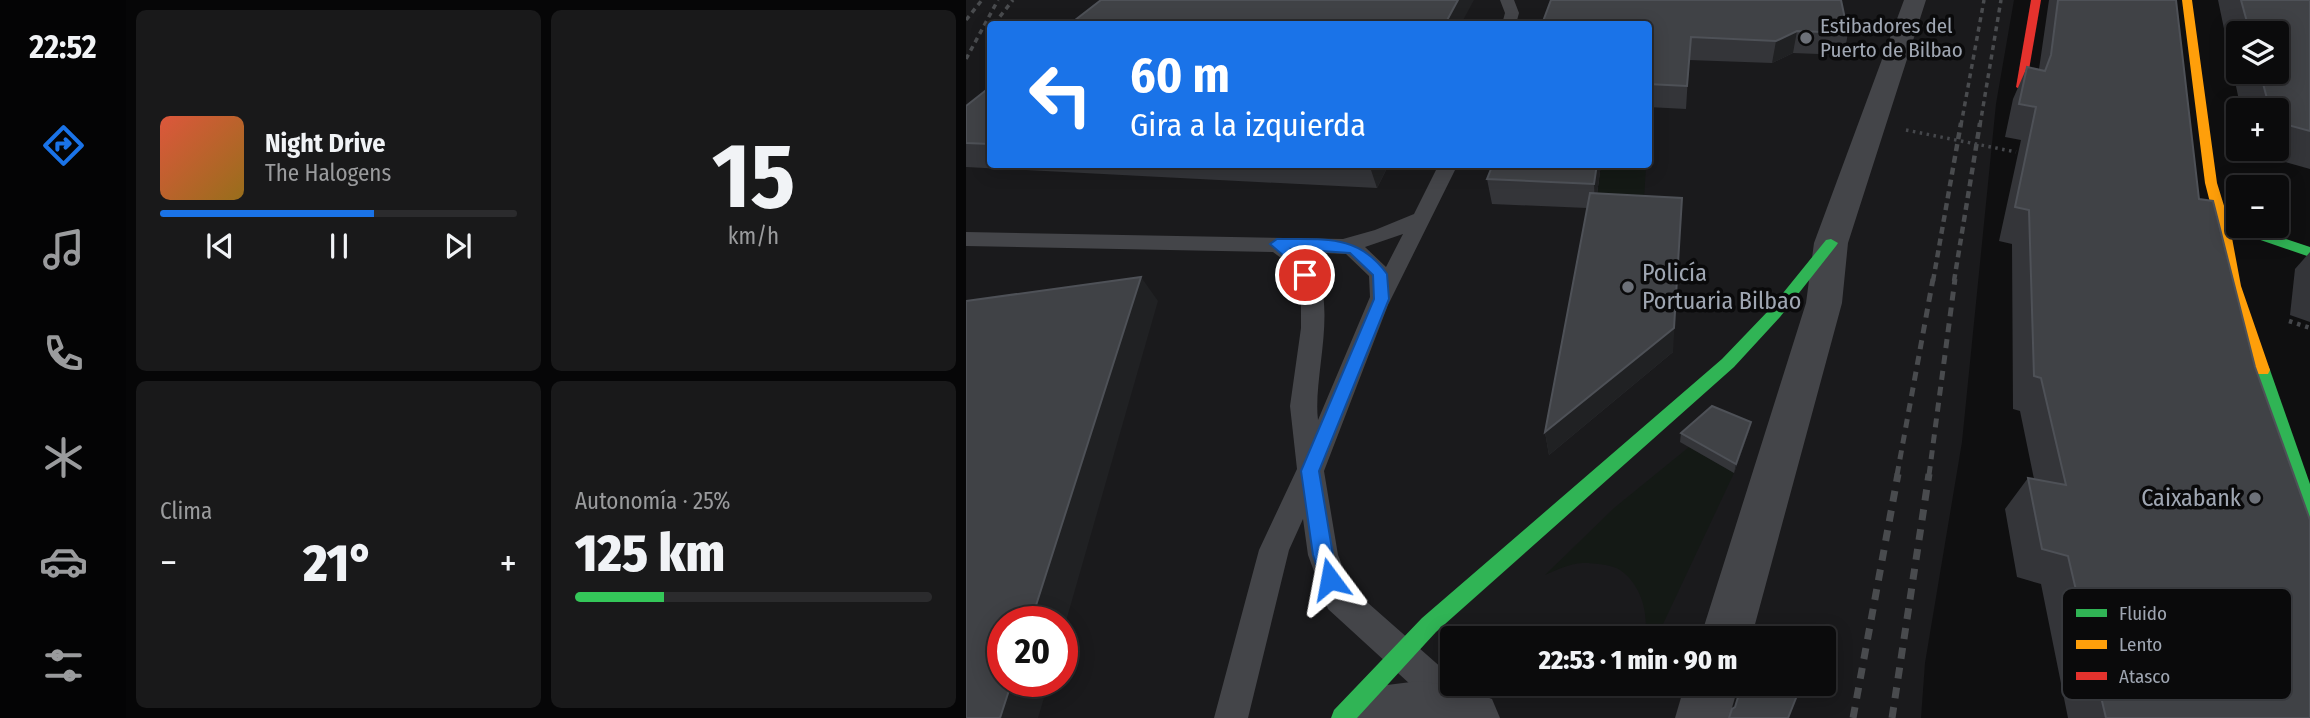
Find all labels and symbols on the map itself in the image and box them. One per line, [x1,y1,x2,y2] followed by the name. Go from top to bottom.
[1820,13,1963,63] place label: Estibadores del Puerto de Bilbao
[1798,30,1814,46] marker: Estibadores del Puerto de Bilbao
[1275,245,1335,305] pin
[1642,259,1801,315] place label: Policía Portuaria Bilbao
[1620,279,1636,295] marker: Policía Portuaria Bilbao
[2141,484,2242,512] place label: Caixabank
[2247,490,2263,506] marker: Caixabank
[1293,542,1367,616] position arrow
[2062,588,2292,700] legend
[2119,602,2167,625] text: Fluido
[987,606,1078,697] speed limit sign: 20
[2119,633,2162,656] text: Lento
[2119,665,2170,688] text: Atasco

